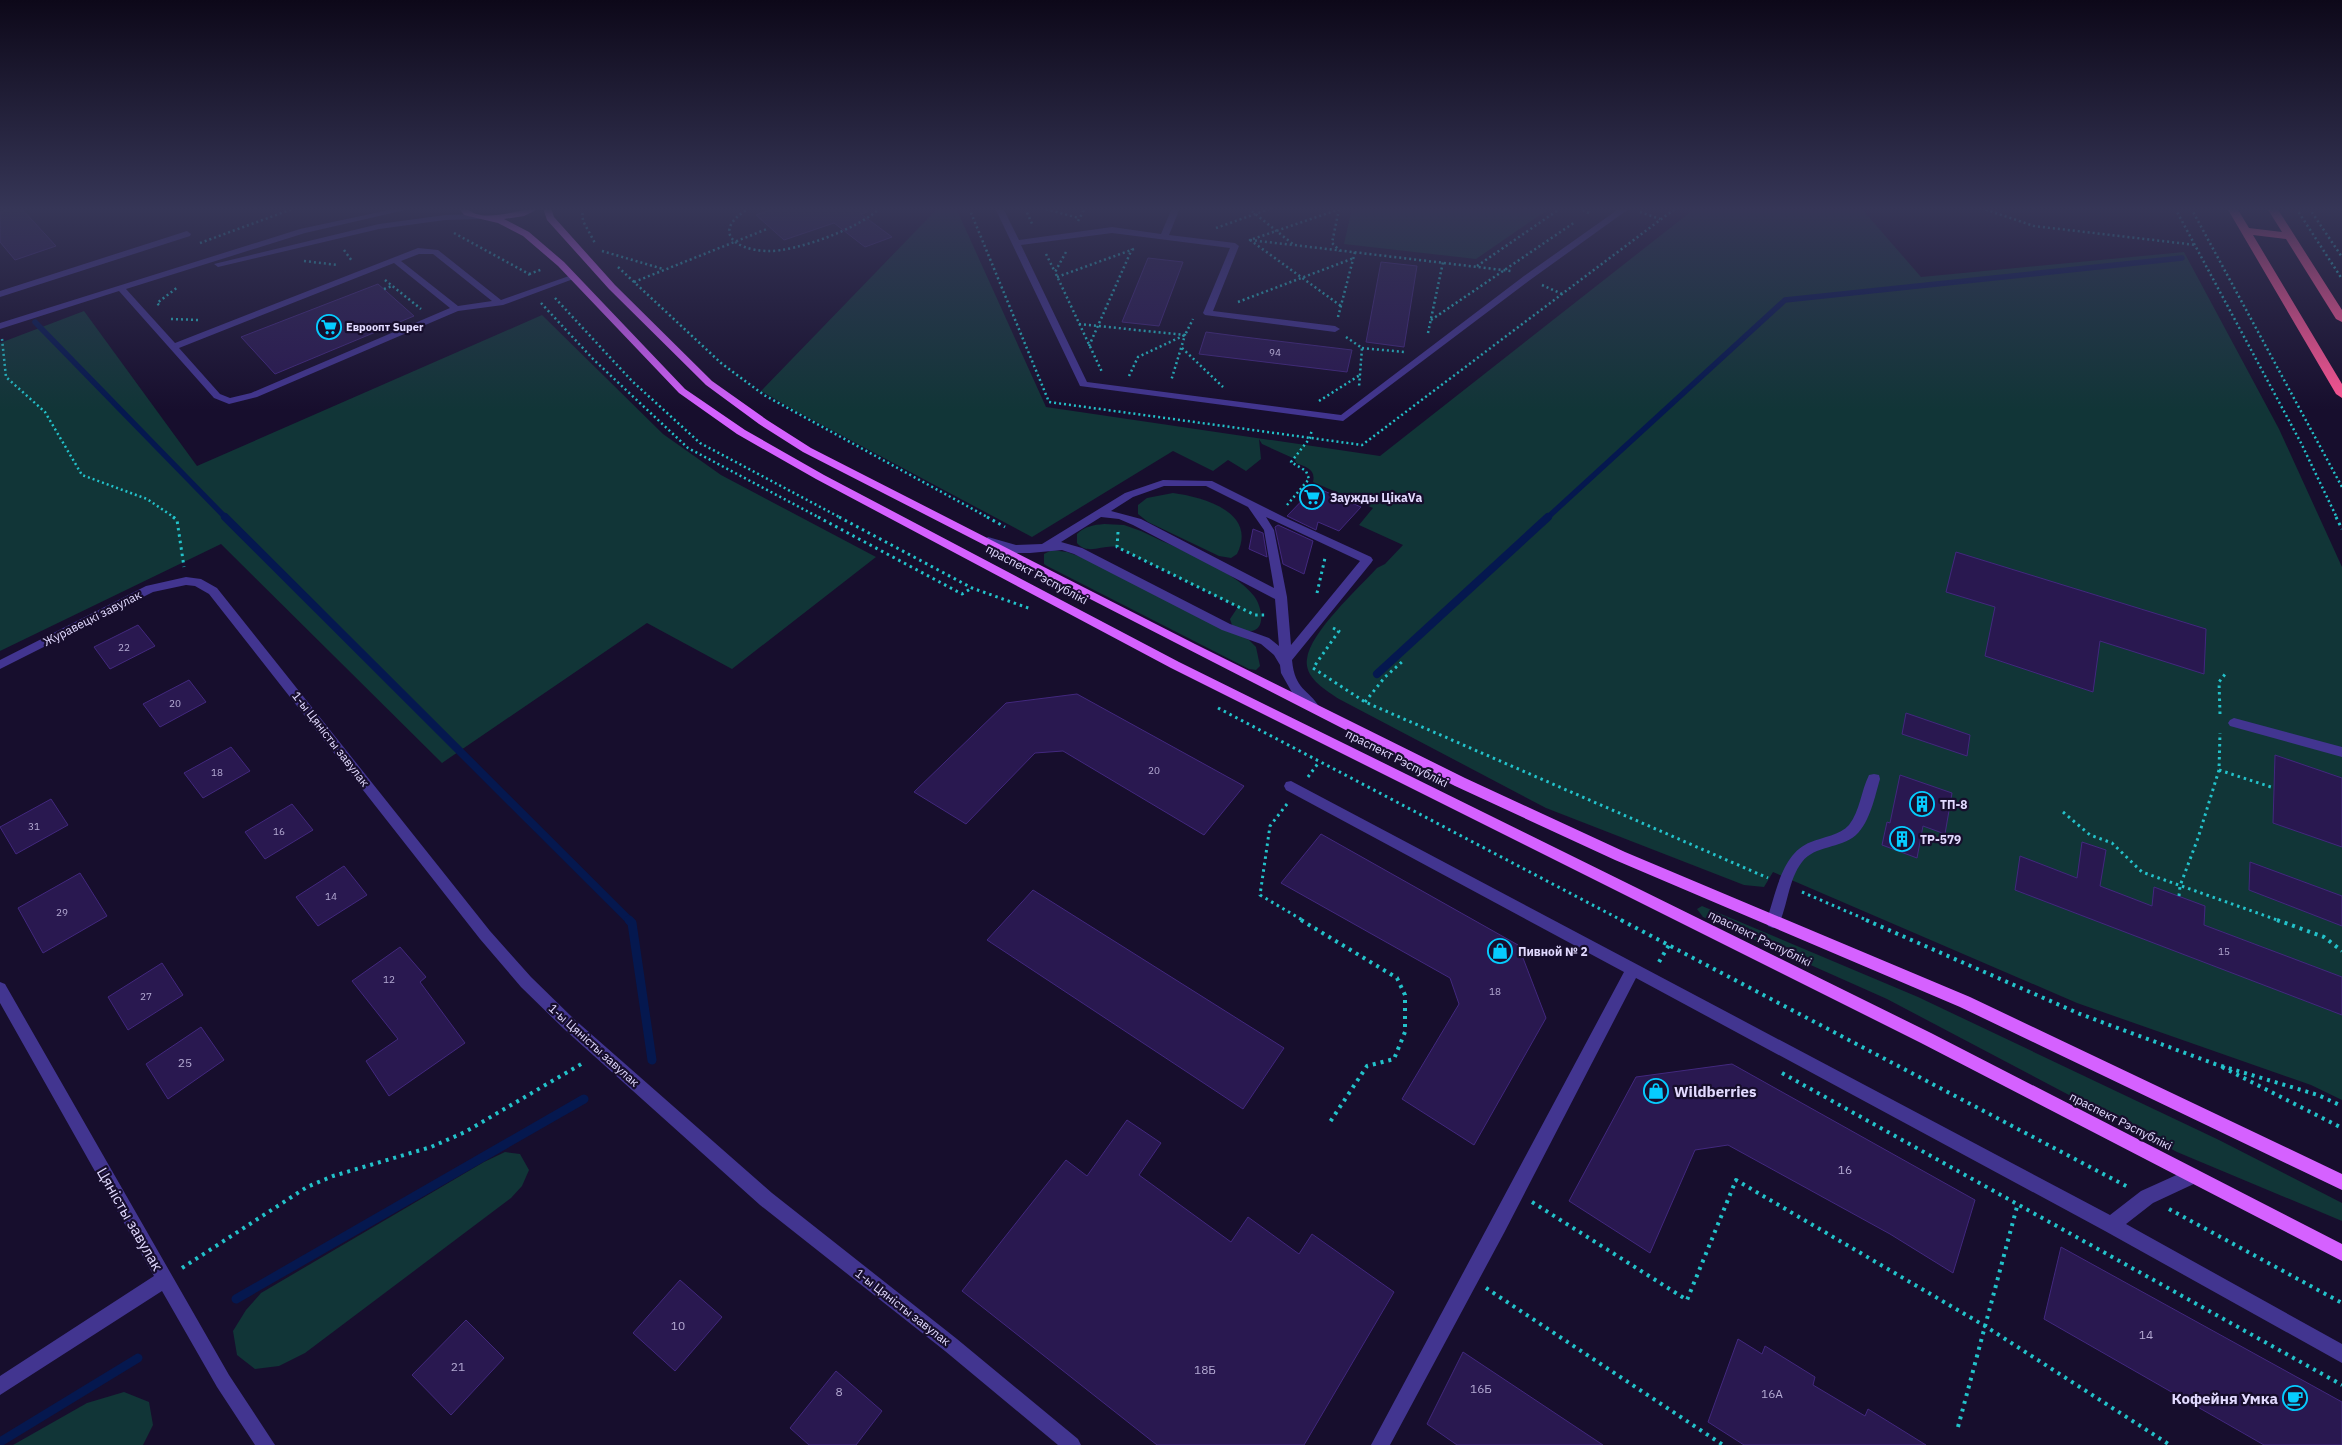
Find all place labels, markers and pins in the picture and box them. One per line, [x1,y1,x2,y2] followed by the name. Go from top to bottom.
[316,314,342,340] supermarket icon: Евроопт Super
[346,320,424,334] place label: Евроопт Super
[1299,484,1325,510] supermarket icon: Заужды ЦікаVа
[1330,490,1423,505] place label: Заужды ЦікаVа
[1909,791,1935,817] building icon: ТП-8
[1940,797,1968,812] place label: ТП-8
[1889,826,1915,852] building icon: ТР-579
[1920,832,1961,847] place label: ТР-579
[1487,938,1513,964] shop icon: Пивной № 2
[1518,944,1588,959] place label: Пивной № 2
[1643,1078,1669,1104] shop icon: Wildberries
[1674,1082,1757,1101] place label: Wildberries
[2282,1385,2308,1411] cafe icon: Кофейня Умка
[2171,1389,2278,1408] place label: Кофейня Умка

